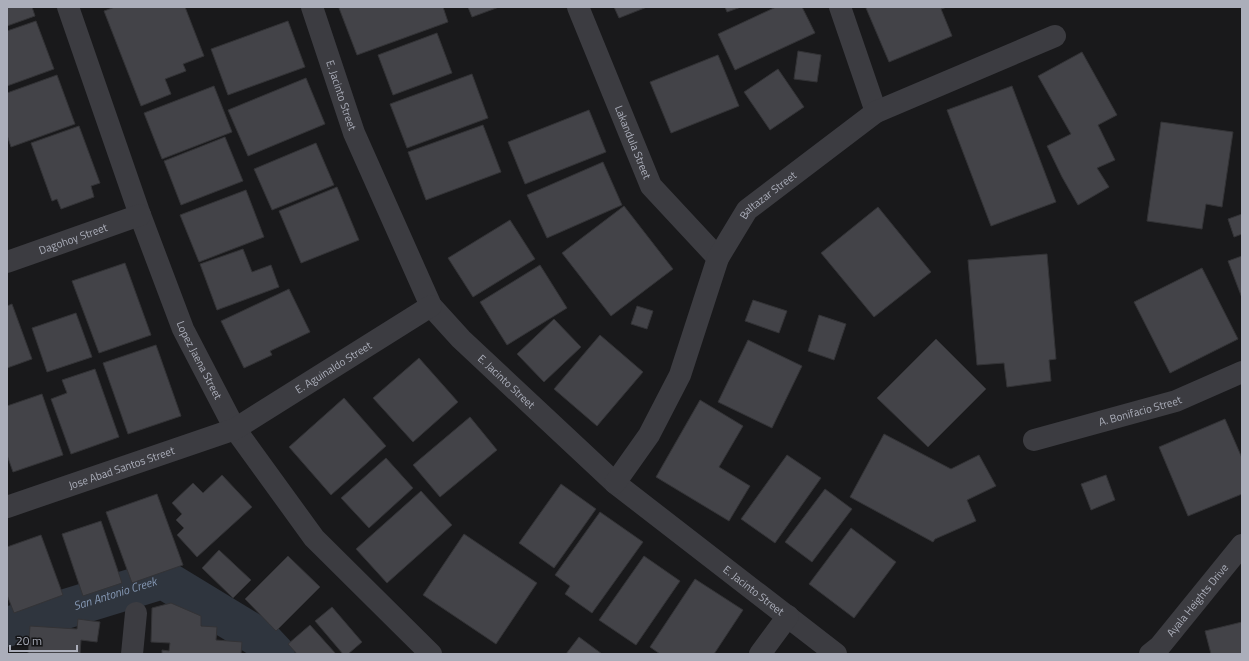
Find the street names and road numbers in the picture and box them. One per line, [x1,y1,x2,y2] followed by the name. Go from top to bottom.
[322,58,361,133] street label: E. Jacinto Street
[611,103,655,181] street label: Lakandula Street
[735,167,800,222] street label: Baltazar Street
[36,219,110,258] street label: Dagohoy Street
[173,319,226,402] street label: Lopez Jaena Street
[292,337,375,397] street label: E. Aguinaldo Street
[474,351,539,412] street label: E. Jacinto Street
[1097,391,1184,430] street label: A. Bonifacio Street
[66,442,177,493] street label: Jose Abad Santos Street
[1163,560,1232,640] street label: Ayala Heights Drive
[720,562,788,619] street label: E. Jacinto Street

